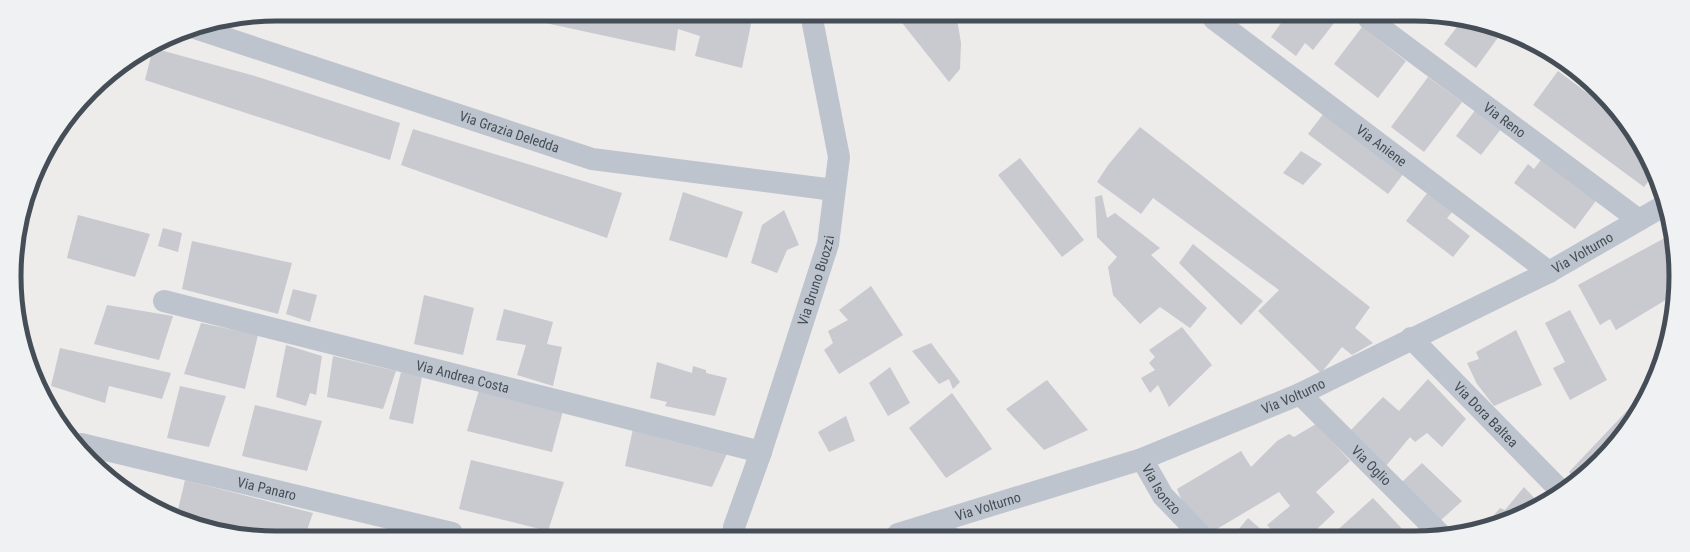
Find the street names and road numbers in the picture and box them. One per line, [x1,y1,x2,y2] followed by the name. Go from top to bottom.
[1480,99,1529,141] street label: Via Reno
[457,108,561,156] street label: Via Grazia Deledda
[1353,121,1410,170] street label: Via Aniene
[1549,229,1616,277] street label: Via Volturno
[794,234,837,327] street label: Via Bruno Buozzi
[414,357,511,396] street label: Via Andrea Costa
[1259,375,1328,417] street label: Via Volturno
[1450,378,1521,450] street label: Via Dora Baltea
[1348,442,1395,489] street label: Via Oglio
[1139,461,1184,518] street label: Via Isonzo
[236,474,298,503] street label: Via Panaro
[953,489,1023,524] street label: Via Volturno

